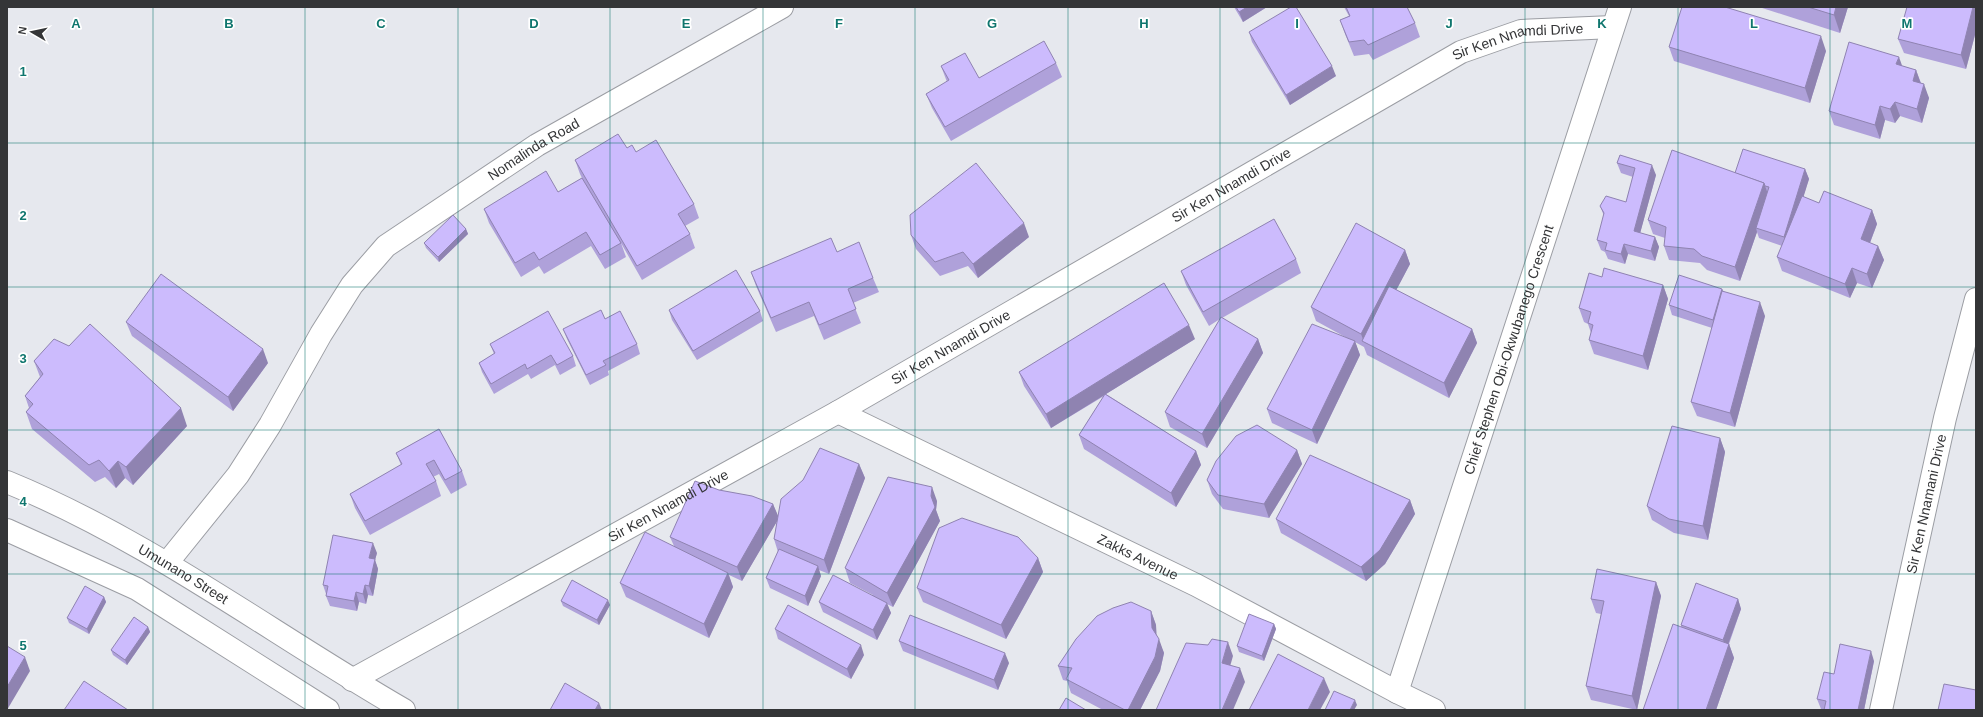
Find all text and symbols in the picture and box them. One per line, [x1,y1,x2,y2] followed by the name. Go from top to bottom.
[12,12,52,52] north arrow
[71,16,81,31] text: A
[224,16,234,31] text: B
[376,16,386,31] text: C
[529,16,539,31] text: D
[682,16,691,31] text: E
[835,16,843,31] text: F
[987,16,997,31] text: G
[1139,16,1149,31] text: H
[1295,16,1299,31] text: I
[1445,16,1453,31] text: J
[1597,16,1607,31] text: K
[1750,16,1758,31] text: L
[1902,16,1912,31] text: M
[1449,20,1584,63] street label: Sir Ken Nnamdi Drive
[16,26,29,35] text: N
[19,64,27,79] text: 1
[485,115,582,184] street label: Nomalinda Road
[1169,144,1294,225] street label: Sir Ken Nnamdi Drive
[19,208,27,223] text: 2
[1460,223,1557,477] street label: Chief Stephen Obi-Okwubanego Crescent
[888,306,1013,388] street label: Sir Ken Nnamdi Drive
[19,351,27,366] text: 3
[1903,432,1949,575] street label: Sir Ken Nnamani Drive
[605,466,731,545] street label: Sir Ken Nnamdi Drive
[19,494,27,509] text: 4
[1095,531,1181,583] street label: Zakks Avenue
[136,541,231,607] street label: Umunano Street
[19,638,27,653] text: 5

